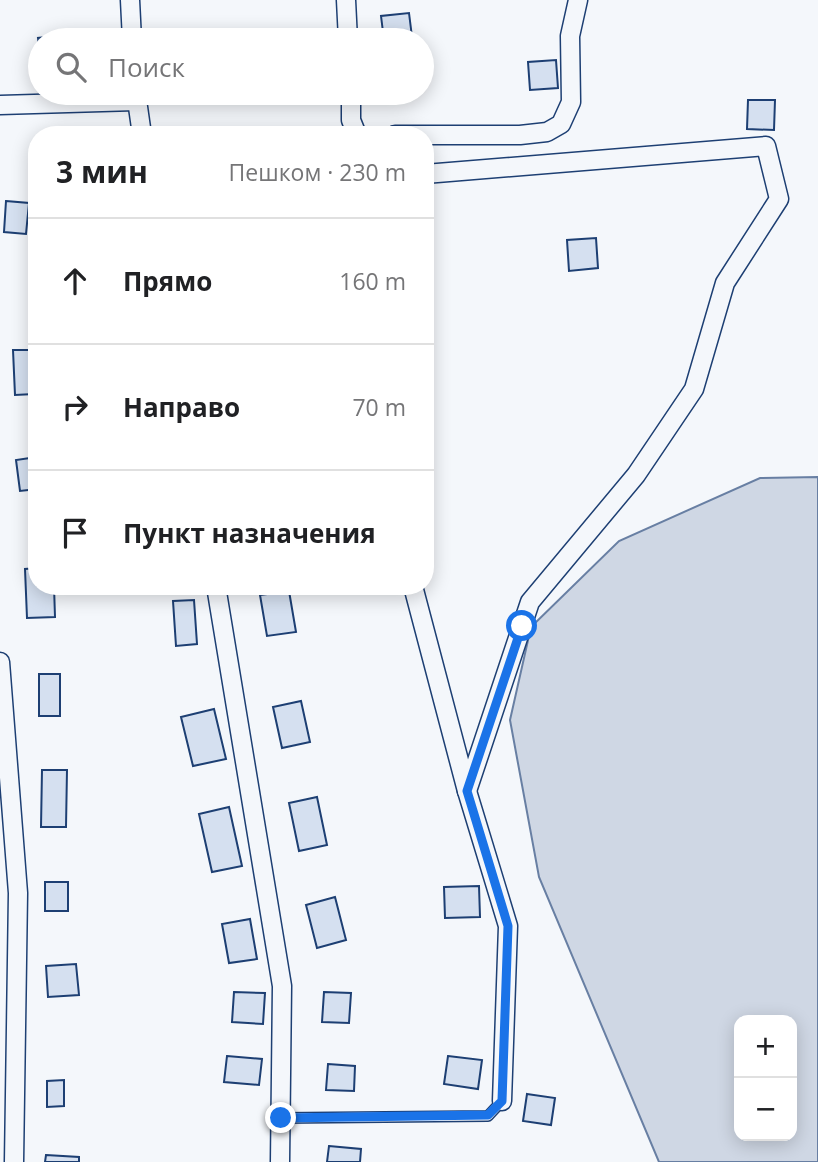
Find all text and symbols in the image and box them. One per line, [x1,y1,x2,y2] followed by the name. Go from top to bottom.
[28,28,434,105] search box
[52,48,90,86] icon: search
[108,49,185,85] text: Поиск
[56,151,148,192] text: 3 мин
[229,156,406,188] text: Пешком · 230 m
[56,262,94,300] icon: ahead
[123,263,212,299] text: Прямо
[339,265,406,297] text: 160 m
[56,388,94,426] icon: right
[123,389,240,425] text: Направо
[352,391,406,423] text: 70 m
[56,514,94,552] icon: arrive
[123,515,376,551] text: Пункт назначения
[506,610,537,641] route start
[734,1015,797,1141] map controls
[734,1015,797,1078] button: +
[734,1078,797,1141] button: −
[265,1102,296,1133] route end

